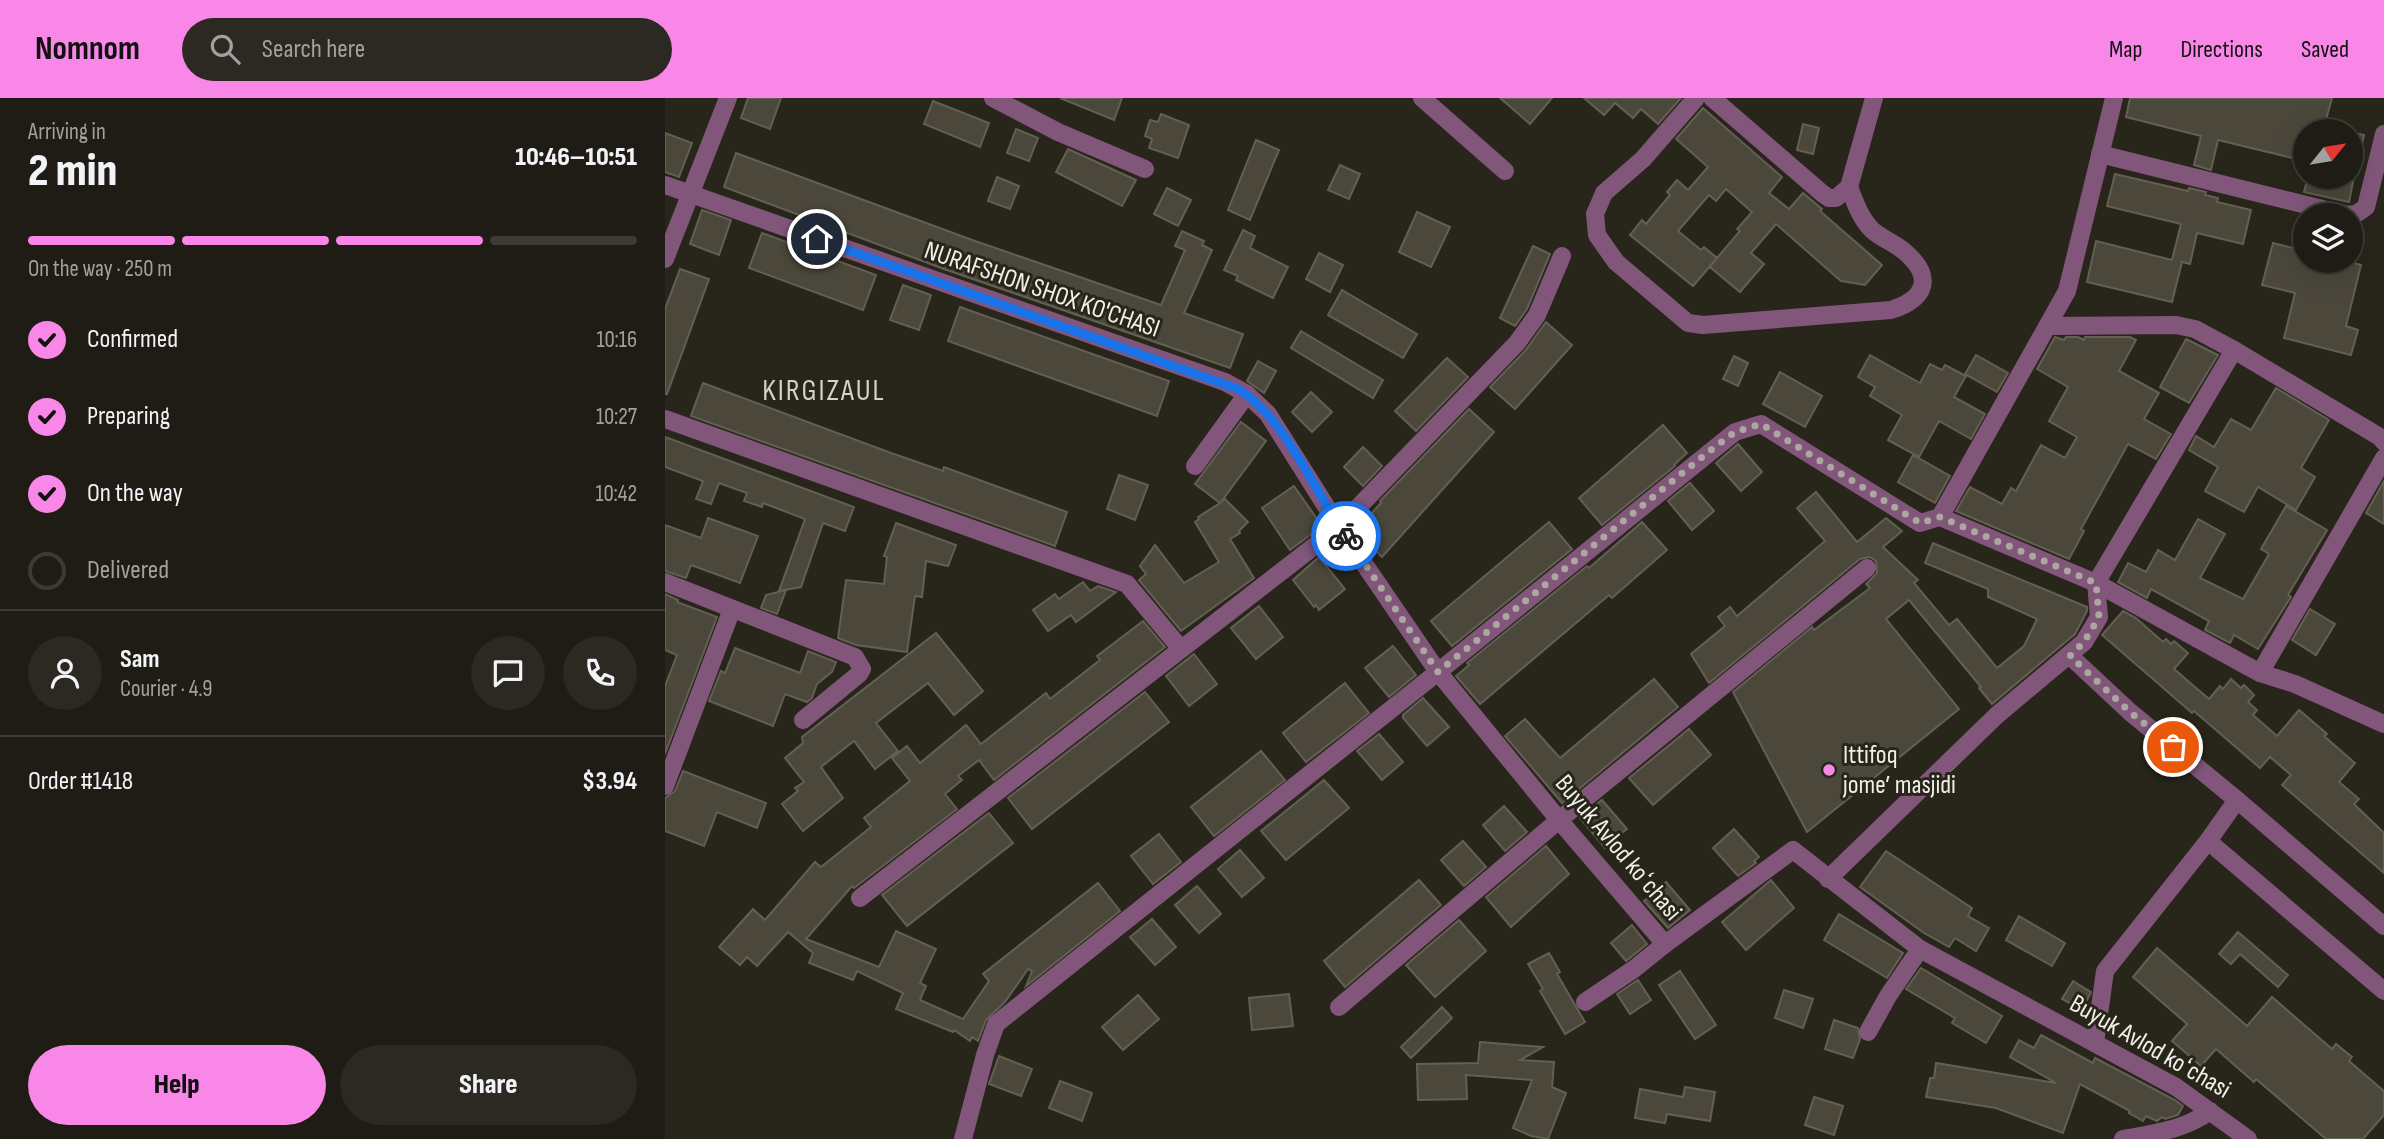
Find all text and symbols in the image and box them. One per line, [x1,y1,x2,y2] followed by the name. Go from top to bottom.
[182,18,672,81] search box
[35,29,140,69] text: Nomnom
[206,30,244,68] icon: search
[262,34,365,65] text: Search here
[2109,35,2142,64] text: Map
[2180,35,2263,64] text: Directions
[2301,35,2349,64] text: Saved
[28,118,106,146] text: Arriving in
[2293,119,2363,189] north arrow
[2293,119,2363,273] map controls
[515,142,637,173] text: 10:46–10:51
[28,144,117,199] text: 2 min
[2293,203,2363,273] button: layers
[787,209,847,269] pin
[798,220,836,258] icon: home
[920,235,1164,345] street label: NURAFSHON SHOX KO'CHASI
[28,255,172,283] text: On the way · 250 m
[28,321,66,359] icon: check
[87,324,178,355] text: Confirmed
[596,326,637,354] text: 10:16
[762,373,886,409] district label: KIRGIZAUL
[28,398,66,436] icon: check
[87,401,170,432] text: Preparing
[596,403,637,431] text: 10:27
[28,475,66,513] icon: check
[87,478,183,509] text: On the way
[595,480,637,508] text: 10:42
[1311,501,1381,571] courier
[1327,517,1365,555] icon: bike
[87,555,169,586] text: Delivered
[28,636,102,710] button: person
[471,636,545,710] button: chat
[563,636,637,710] button: phone
[120,644,160,675] text: Sam
[120,675,212,703] text: Courier · 4.9
[2143,717,2203,777] pin
[2154,728,2192,766] icon: bag
[1842,740,1956,801] place label: Ittifoq jome’ masjidi
[1821,762,1837,778] marker: Ittifoq jome’ masjidi
[28,766,133,797] text: Order #1418
[582,766,637,797] text: $3.94
[1548,769,1688,927] street label: Buyuk Avlod koʻchasi
[2064,988,2236,1106] street label: Buyuk Avlod koʻchasi
[28,1045,326,1125] button: Help
[340,1045,637,1125] button: Share

